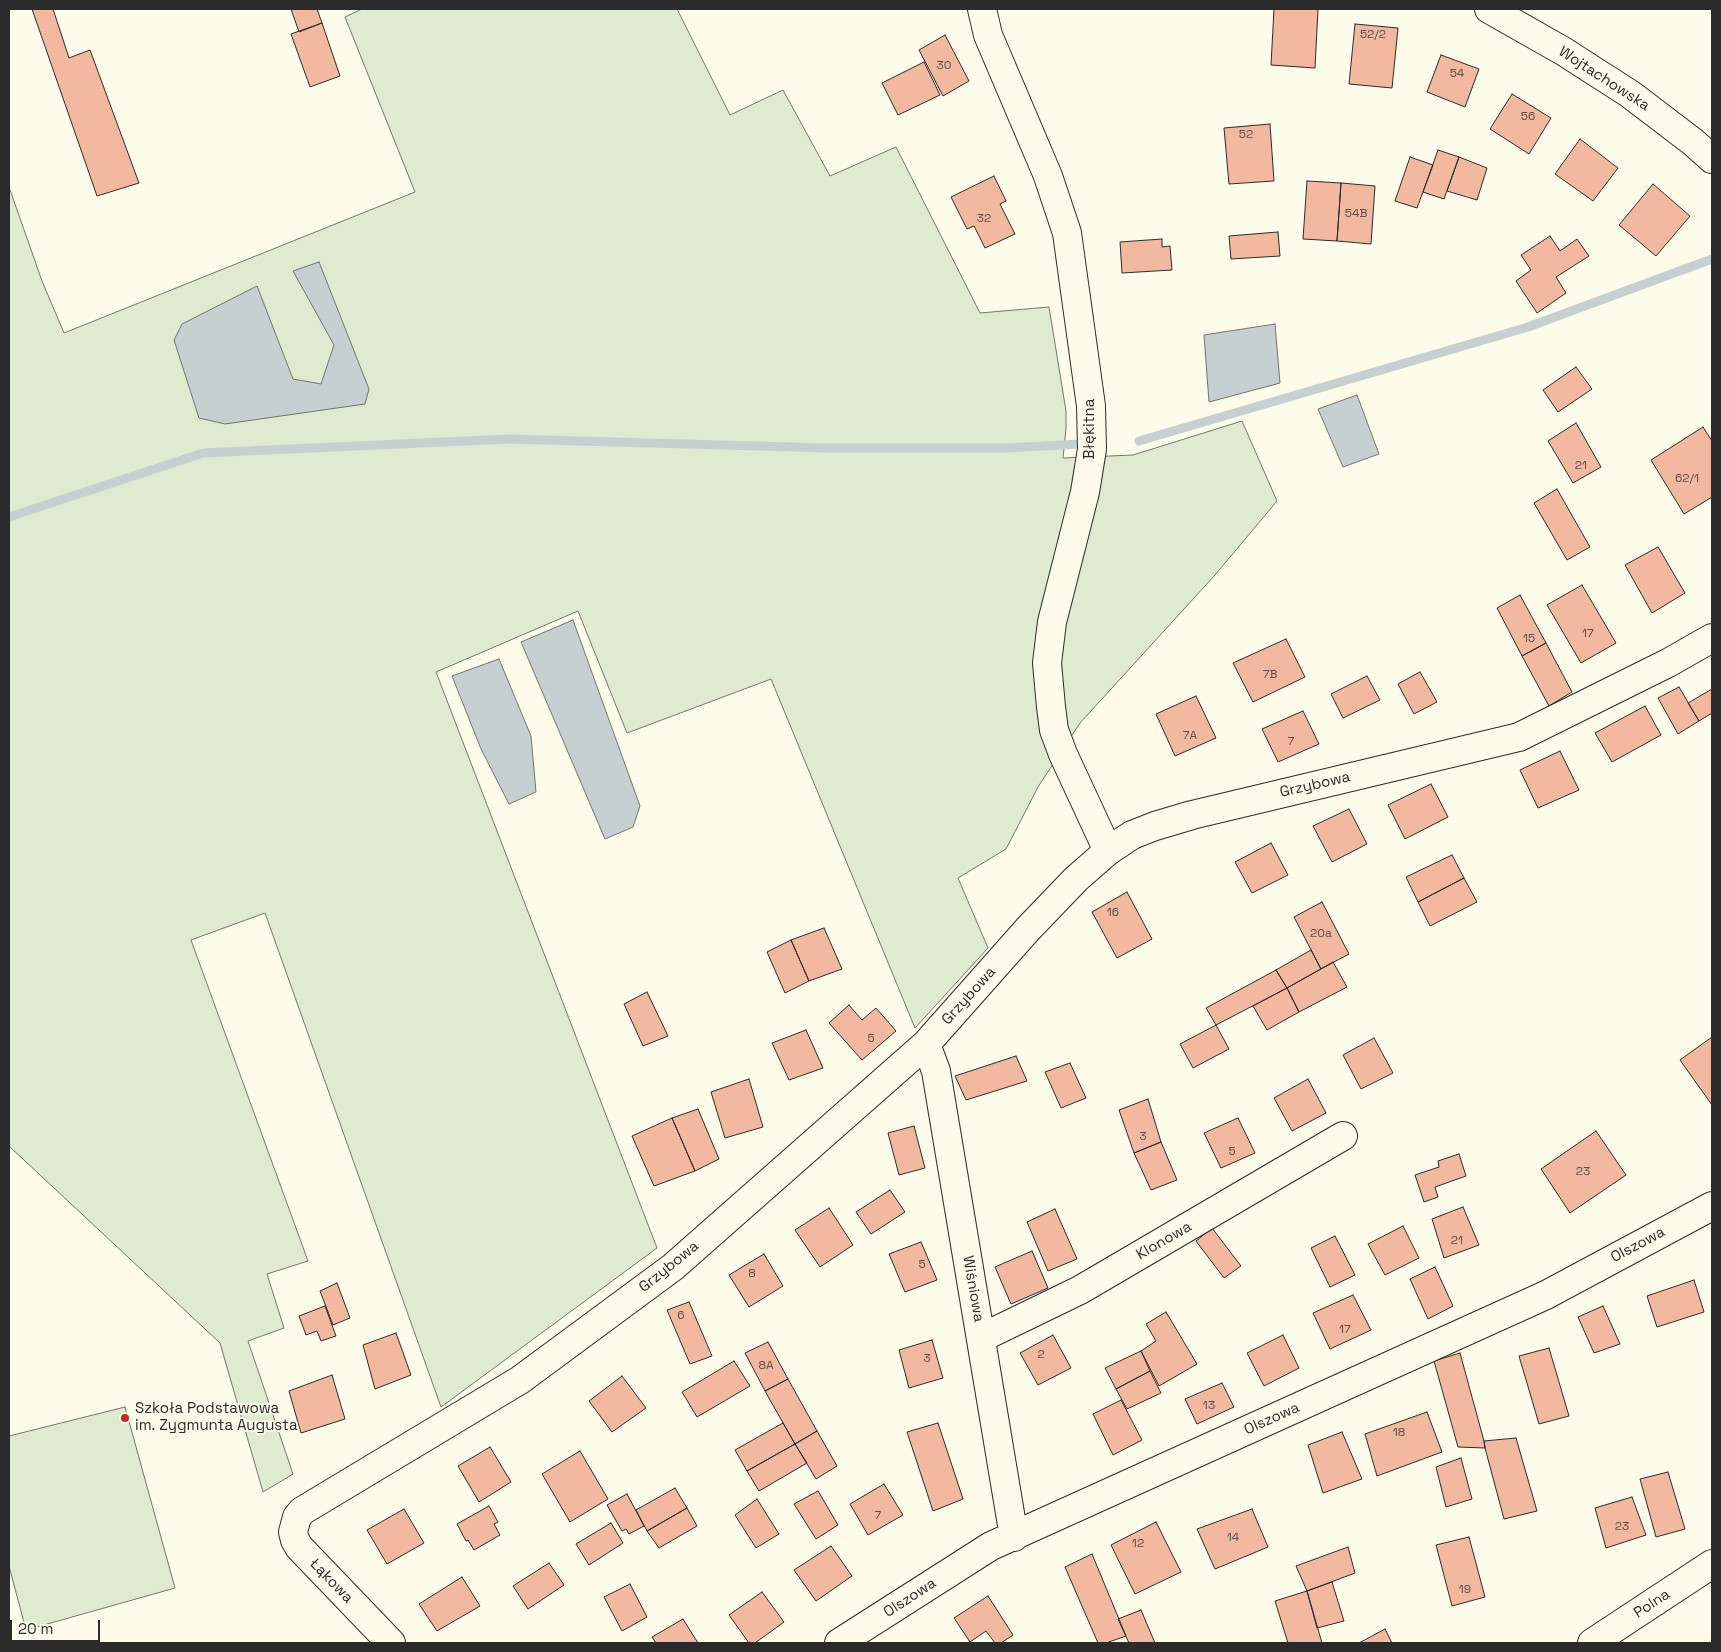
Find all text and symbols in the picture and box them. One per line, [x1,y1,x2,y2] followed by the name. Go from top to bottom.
[1360,28,1386,42] house number: 52/2
[1555,43,1653,115] street label: Wojtachowska
[937,59,951,73] house number: 30
[1450,67,1464,81] house number: 54
[1521,110,1535,124] house number: 56
[1239,128,1253,142] house number: 52
[1345,207,1367,221] house number: 54B
[977,212,991,226] house number: 32
[1081,399,1099,459] street label: Błękitna
[1575,459,1587,473] house number: 21
[1675,472,1699,486] house number: 62/1
[1582,627,1594,641] house number: 17
[1523,632,1535,646] house number: 15
[1263,668,1277,682] house number: 7B
[1183,729,1197,743] house number: 7A
[1288,735,1294,749] house number: 7
[1278,768,1352,802] street label: Grzybowa
[1107,906,1119,920] house number: 16
[1310,927,1332,941] house number: 20a
[938,963,1000,1029] street label: Grzybowa
[867,1032,875,1046] house number: 5
[1139,1130,1147,1144] house number: 3
[1228,1145,1236,1159] house number: 5
[1576,1165,1590,1179] house number: 23
[1133,1218,1195,1264] street label: Klonowa
[1608,1223,1668,1267] street label: Olszowa
[1451,1234,1463,1248] house number: 21
[635,1237,703,1297] street label: Grzybowa
[958,1254,988,1324] street label: Wiśniowa
[918,1258,926,1272] house number: 5
[748,1267,756,1281] house number: 8
[677,1309,685,1323] house number: 6
[1339,1323,1351,1337] house number: 17
[1037,1348,1045,1362] house number: 2
[923,1352,931,1366] house number: 3
[758,1359,774,1373] house number: 8A
[1203,1399,1215,1413] house number: 13
[1241,1399,1303,1439] street label: Olszowa
[135,1400,298,1435] place label: Szkoła Podstawowa im. Zygmunta Augusta
[119,1412,131,1424] marker: Szkoła Podstawowa im. Zygmunta Augusta
[1393,1426,1405,1440] house number: 18
[875,1509,881,1523] house number: 7
[1615,1520,1629,1534] house number: 23
[1227,1531,1239,1545] house number: 14
[1132,1537,1144,1551] house number: 12
[305,1555,357,1607] street label: Łąkowa
[880,1574,940,1622] street label: Olszowa
[1459,1583,1471,1597] house number: 19
[1631,1586,1673,1622] street label: Polna
[12,1610,102,1642] scale bar
[18,1619,53,1638] text: 20 m

